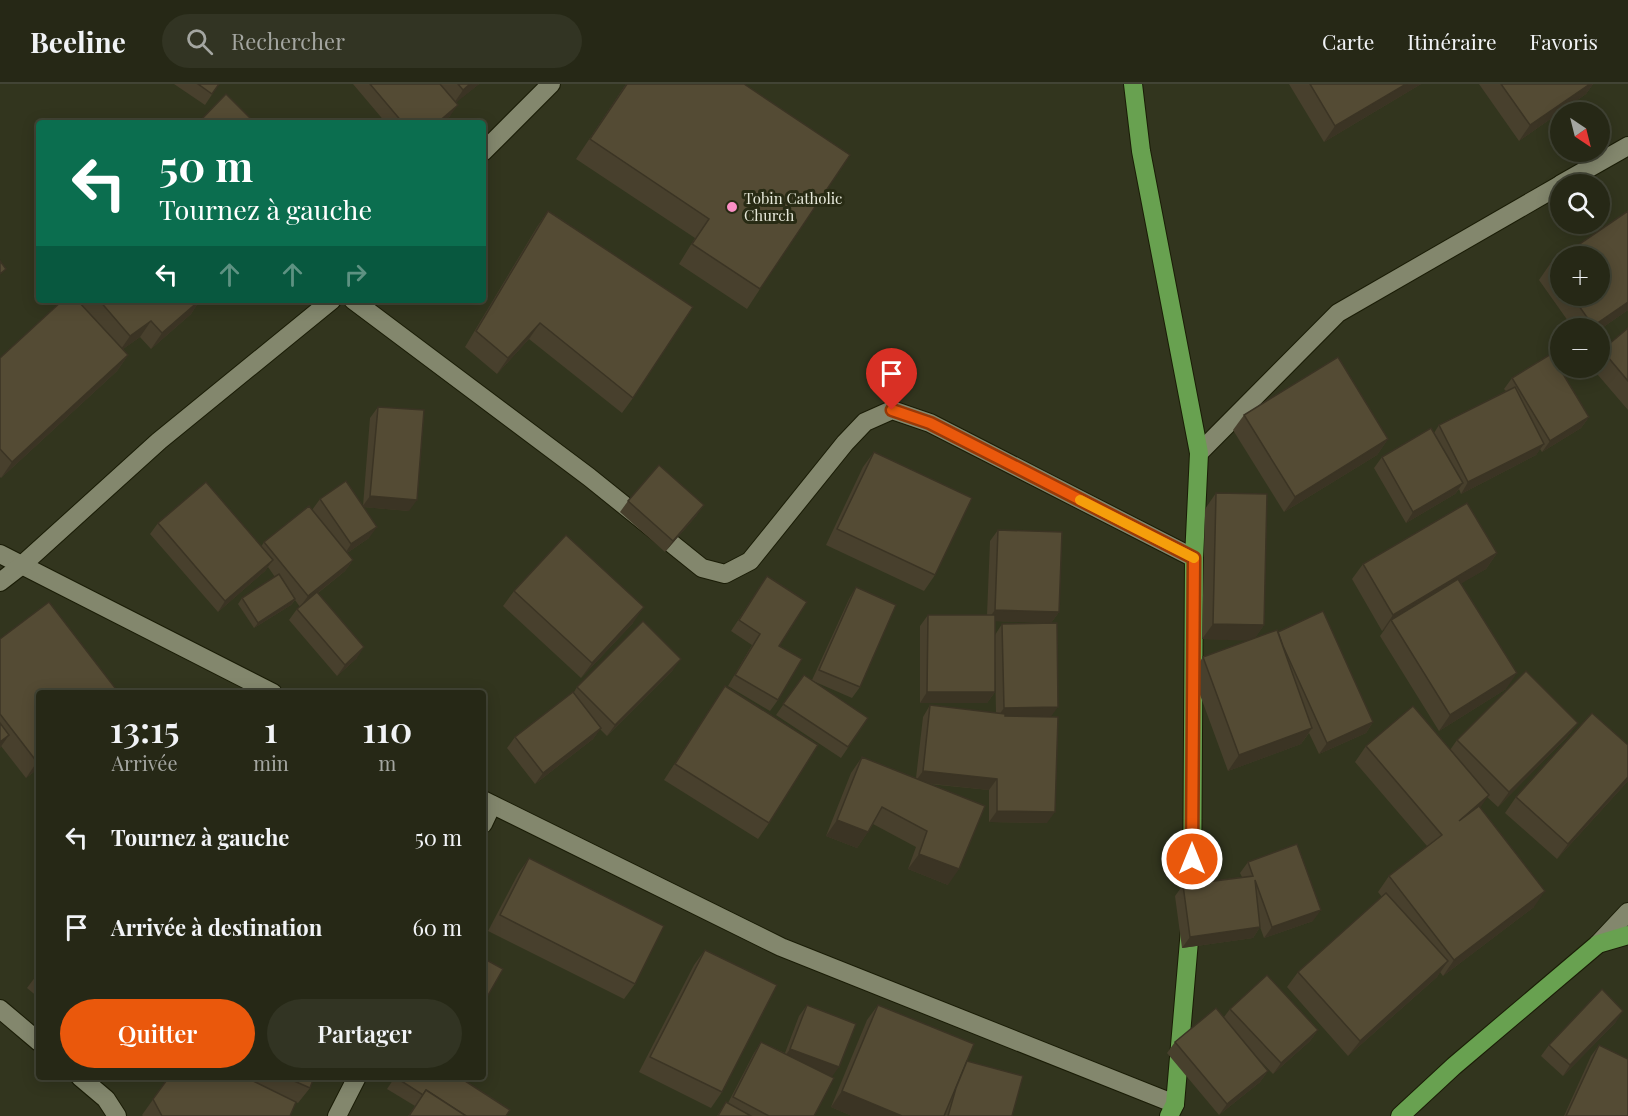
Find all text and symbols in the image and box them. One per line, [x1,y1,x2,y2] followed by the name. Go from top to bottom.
[162,14,582,68] search box
[30,23,126,60] text: Beeline
[183,25,216,58] icon: search
[231,26,345,56] text: Rechercher
[1322,27,1374,55] text: Carte
[1407,27,1497,55] text: Itinéraire
[1530,27,1598,55] text: Favoris
[1550,102,1610,162] north arrow
[1550,102,1610,378] map controls
[159,137,253,193] text: 50 m
[60,144,138,222] icon: left
[1550,174,1610,234] button: search
[744,188,842,225] place label: Tobin Catholic Church
[159,191,372,227] text: Tournez à gauche
[725,200,739,214] marker: Tobin Catholic Church
[1550,246,1610,306] button: +
[150,258,183,291] icon: left
[213,258,246,291] icon: ahead
[276,258,309,291] icon: ahead
[339,258,372,291] icon: right
[1550,318,1610,378] button: −
[866,348,917,410] pin
[875,357,908,390] icon: arrive
[110,704,179,752] text: 13:15
[264,704,278,752] text: 1
[362,704,412,752] text: 110
[112,749,178,776] text: Arrivée
[253,749,289,776] text: min
[378,749,396,776] text: m
[60,821,93,854] icon: left
[111,822,289,852] text: Tournez à gauche
[415,822,462,852] text: 50 m
[1160,827,1224,891] position arrow
[60,911,93,944] icon: arrive
[111,912,322,942] text: Arrivée à destination
[412,912,462,942] text: 60 m
[60,999,255,1068] button: Quitter
[267,999,462,1068] button: Partager

